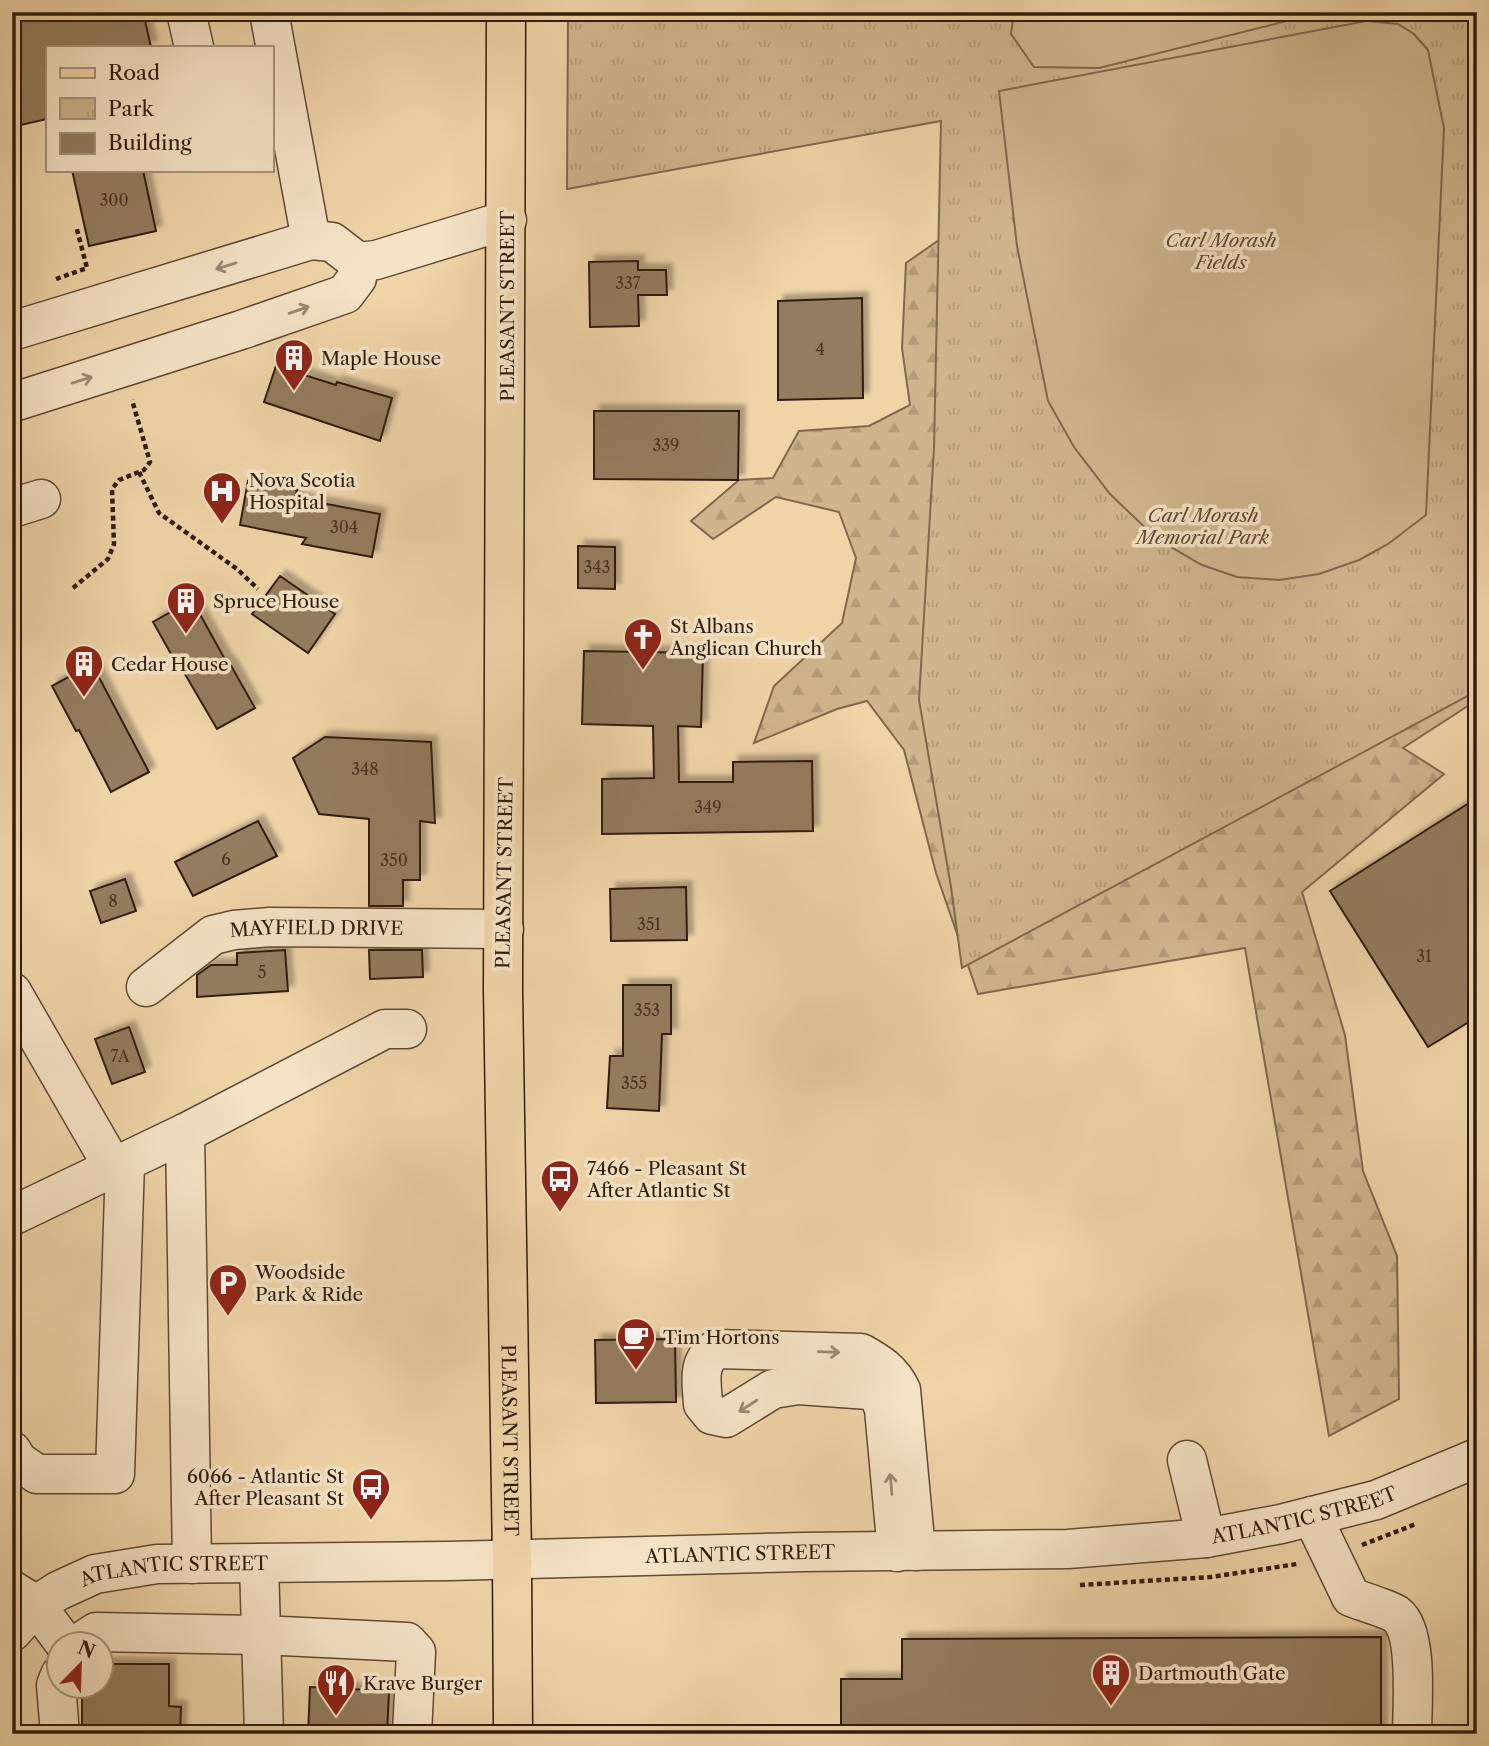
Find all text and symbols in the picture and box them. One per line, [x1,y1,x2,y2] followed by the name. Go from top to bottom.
[46,46,273,172] legend
[108,60,160,85] text: Road
[108,96,154,121] text: Park
[108,130,193,155] text: Building
[99,190,129,210] house number: 300
[496,209,519,402] street label: PLEASANT STREET
[1166,229,1277,274] park label: Carl Morash Fields
[216,260,238,273] one-way arrow
[615,273,641,293] house number: 337
[287,303,309,315] one-way arrow
[273,337,315,392] building icon: Maple House
[815,339,825,359] house number: 4
[321,347,441,370] place label: Maple House
[71,373,93,386] one-way arrow
[653,435,680,455] house number: 339
[249,469,355,514] place label: Nova Scotia Hospital
[201,470,243,525] hospital icon: Nova Scotia Hospital
[1135,504,1269,549] park label: Carl Morash Memorial Park
[330,517,358,537] house number: 304
[584,557,610,577] house number: 343
[165,580,207,635] building icon: Spruce House
[213,590,340,613] place label: Spruce House
[669,615,822,660] place label: St Albans Anglican Church
[622,616,664,671] church icon: St Albans Anglican Church
[63,643,105,698] building icon: Cedar House
[111,653,229,676] place label: Cedar House
[351,759,379,779] house number: 348
[491,776,518,969] street label: PLEASANT STREET
[694,797,722,817] house number: 349
[221,849,231,869] house number: 6
[380,850,408,870] house number: 350
[108,891,118,911] house number: 8
[637,914,661,934] house number: 351
[229,916,403,942] street label: MAYFIELD DRIVE
[1416,946,1432,966] house number: 31
[258,962,266,982] house number: 5
[634,1000,660,1020] house number: 353
[110,1046,131,1066] house number: 7A
[621,1073,647,1093] house number: 355
[586,1157,747,1202] place label: 7466 - Pleasant St After Atlantic St
[539,1158,581,1213] bus stop icon: 7466 - Pleasant St After Atlantic St
[254,1261,363,1306] place label: Woodside Park & Ride
[207,1262,249,1317] parking icon: Woodside Park & Ride
[615,1316,657,1371] cafe icon: Tim Hortons
[663,1326,780,1349] place label: Tim Hortons
[497,1344,523,1537] street label: PLEASANT STREET
[817,1346,840,1359] one-way arrow
[738,1399,758,1413] one-way arrow
[187,1465,344,1510] place label: 6066 - Atlantic St After Pleasant St
[350,1466,392,1521] bus stop icon: 6066 - Atlantic St After Pleasant St
[884,1473,897,1496] one-way arrow
[1209,1481,1401,1549] street label: ATLANTIC STREET
[644,1541,836,1568] street label: ATLANTIC STREET
[75,1552,269,1592] street label: ATLANTIC STREET
[46,1630,116,1700] north arrow
[74,1636,99,1664] text: N
[1090,1652,1132,1707] building icon: Dartmouth Gate
[315,1662,357,1717] restaurant icon: Krave Burger
[1138,1662,1286,1685] place label: Dartmouth Gate
[363,1672,482,1695] place label: Krave Burger

